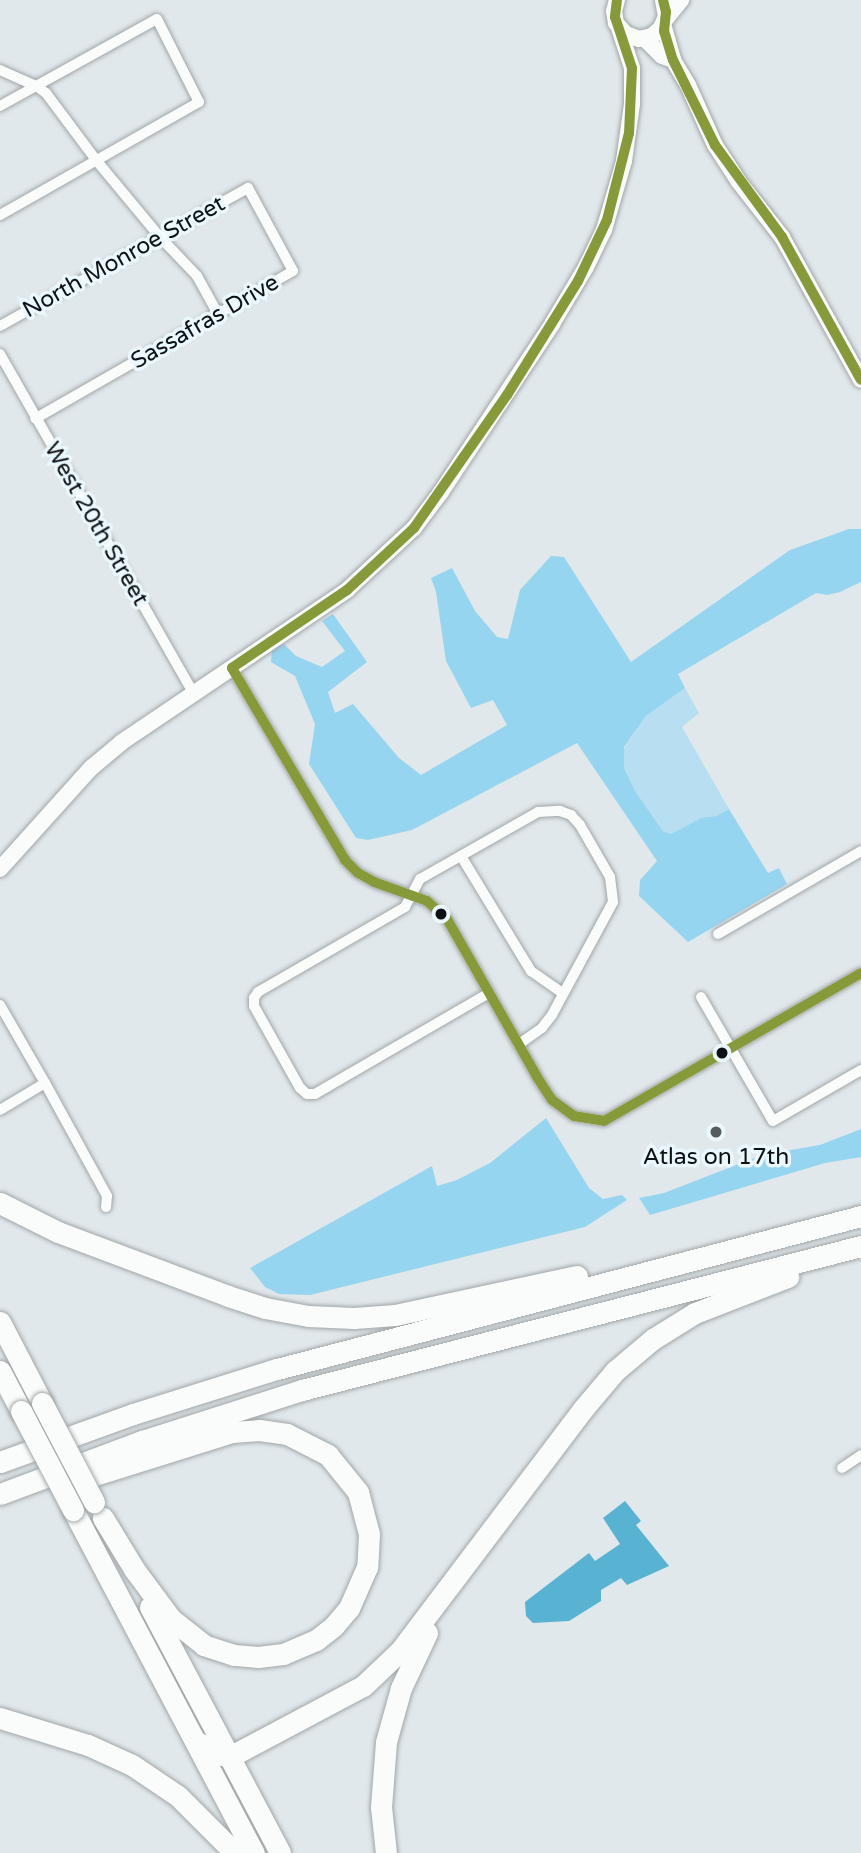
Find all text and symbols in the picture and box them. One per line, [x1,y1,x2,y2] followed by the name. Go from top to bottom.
[18,190,230,324] street label: North Monroe Street
[126,269,284,375] street label: Sassafras Drive
[38,437,154,611] street label: West 20th Street
[434,907,448,921] unlabelled marker
[715,1046,729,1060] unlabelled marker
[708,1124,724,1140] marker: Atlas on 17th
[643,1143,789,1171] place label: Atlas on 17th

